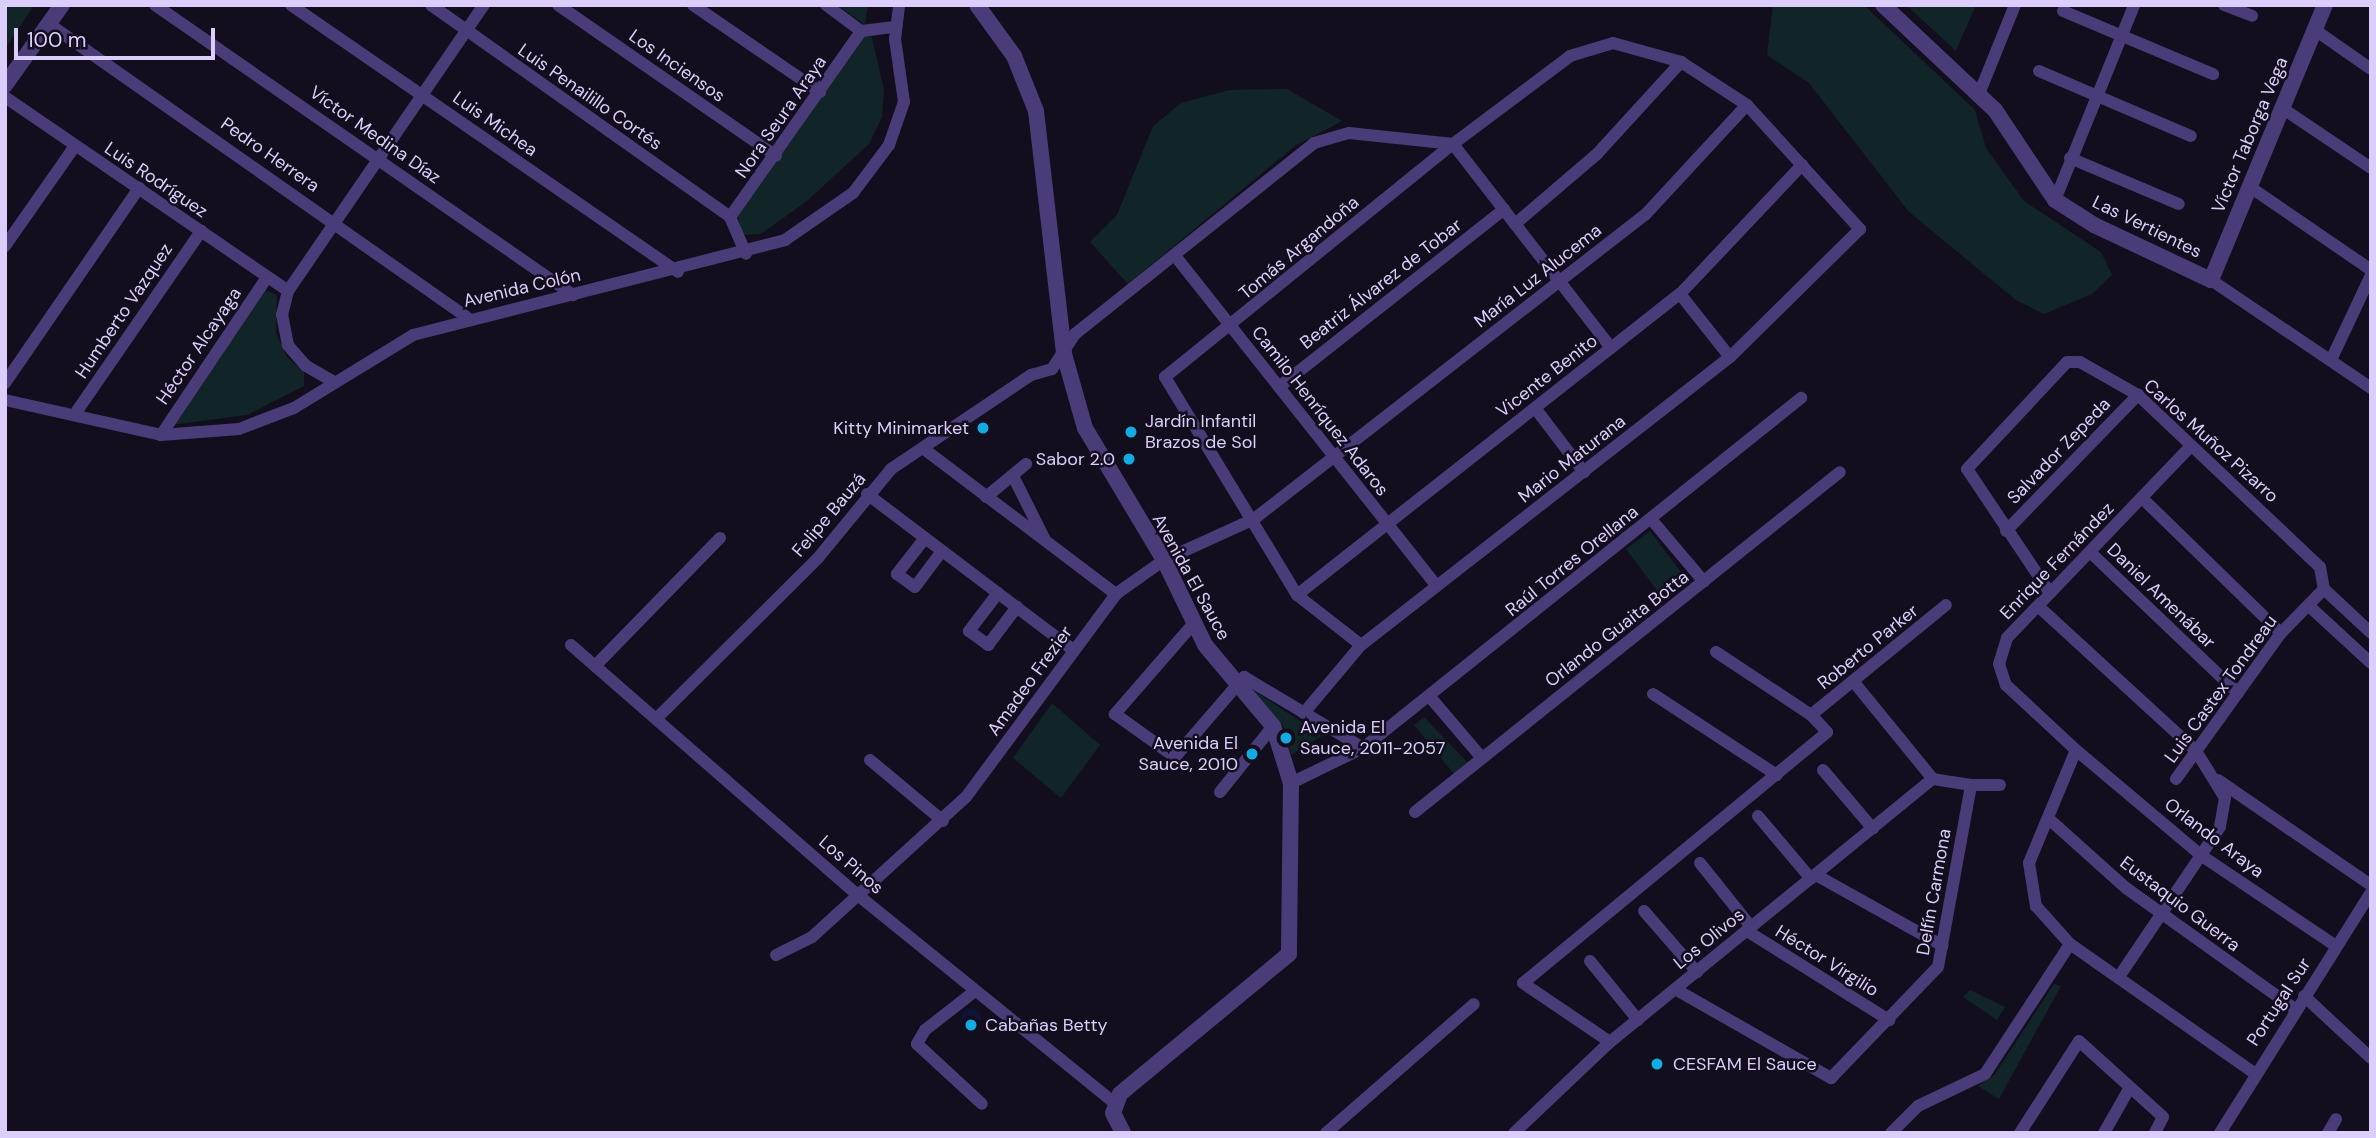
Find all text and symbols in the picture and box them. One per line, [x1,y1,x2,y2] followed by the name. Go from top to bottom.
[18,14,219,58] scale bar
[625,25,729,107] street label: Los Inciensos
[27,26,87,54] text: 100 m
[514,39,666,155] street label: Luis Penailillo Cortés
[731,52,831,182] street label: Nora Seura Araya
[2207,54,2293,216] street label: Víctor Taborga Vega
[305,82,445,188] street label: Víctor Medina Díaz
[449,87,541,161] street label: Luis Michea
[217,113,323,197] street label: Pedro Herrera
[100,138,212,222] street label: Luis Rodríguez
[2089,191,2205,263] street label: Las Vertientes
[1235,192,1363,304] street label: Tomás Argandoña
[1296,214,1466,354] street label: Beatriz Álvarez de Tobar
[1470,220,1606,332] street label: María Luz Alucema
[71,239,177,383] street label: Humberto Vazquez
[461,264,583,312] street label: Avenida Colón
[152,283,246,409] street label: Héctor Alcayaga
[1247,322,1393,500] street label: Camilo Henríquez Adaros
[1492,330,1602,422] street label: Vicente Benito
[2139,375,2283,507] street label: Carlos Muñoz Pizarro
[2003,393,2115,509] street label: Salvador Zepeda
[1514,410,1630,508] street label: Mario Maturana
[1145,411,1256,453] place label: Jardín Infantil Brazos de Sol
[833,417,969,439] place label: Kitty Minimarket
[975,420,991,436] marker: Kitty Minimarket
[1123,424,1139,440] marker: Jardín Infantil Brazos de Sol
[1036,448,1115,470] place label: Sabor 2.0
[1121,451,1137,467] marker: Sabor 2.0
[788,469,870,561] street label: Felipe Bauzá
[1996,498,2118,624] street label: Enrique Fernández
[1501,501,1643,621] street label: Raúl Torres Orellana
[1147,510,1235,644] street label: Avenida El Sauce
[2102,539,2220,653] street label: Daniel Amenábar
[1541,566,1693,692] street label: Orlando Guaita Botta
[1813,600,1923,694] street label: Roberto Parker
[2160,611,2282,767] street label: Luis Castex Tondreau
[983,622,1077,740] street label: Amadeo Frezier
[1300,717,1445,760] place label: Avenida El Sauce, 2011-2057
[1278,730,1294,746] marker: Avenida El Sauce, 2011-2057
[1138,733,1238,776] place label: Avenida El Sauce, 2010
[1244,746,1260,762] marker: Avenida El Sauce, 2010
[2160,794,2268,882] street label: Orlando Araya
[1912,827,1956,957] street label: Delfín Carmona
[814,831,888,899] street label: Los Pinos
[2116,852,2244,956] street label: Eustaquio Guerra
[1669,904,1749,974] street label: Los Olivos
[1771,921,1883,1001] street label: Héctor Virgilio
[2243,954,2315,1050] street label: Portugal Sur
[985,1014,1108,1036] place label: Cabañas Betty
[963,1017,979,1033] marker: Cabañas Betty
[1673,1053,1817,1075] place label: CESFAM El Sauce
[1647,1054,1667,1074] marker: CESFAM El Sauce

